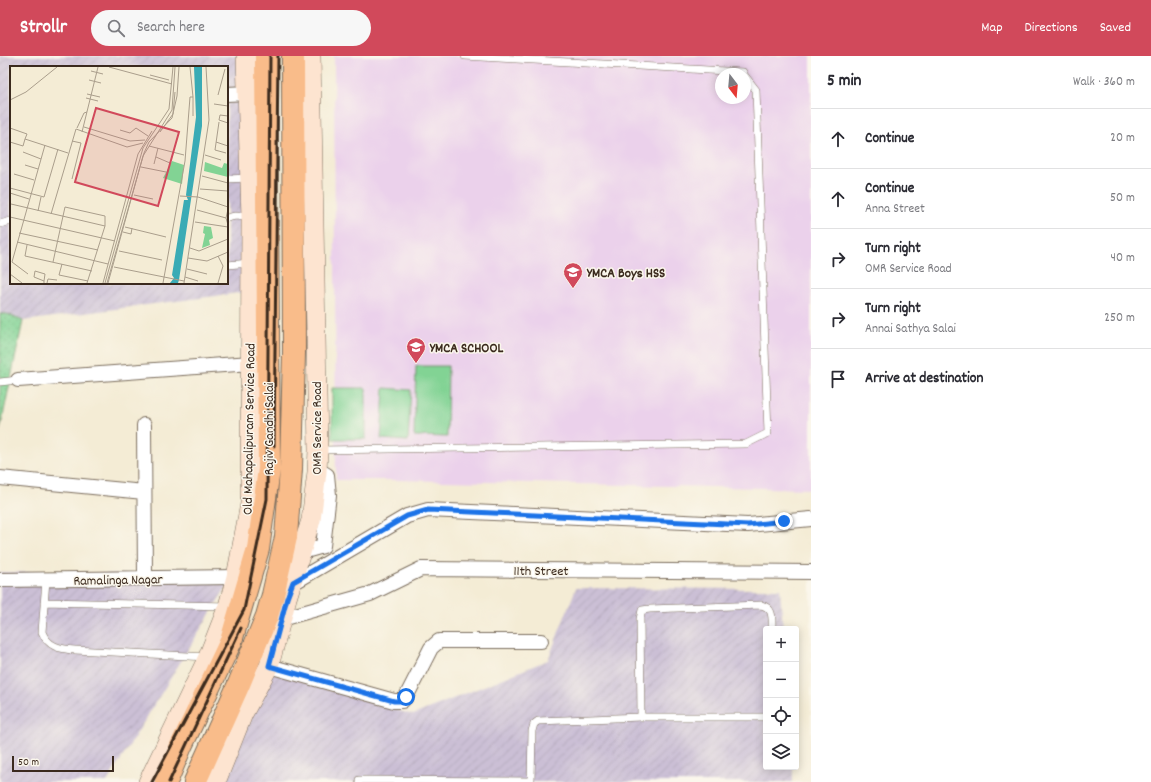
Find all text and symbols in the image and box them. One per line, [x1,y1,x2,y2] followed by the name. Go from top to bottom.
[91,10,371,46] search box
[20,15,67,42] text: Strollr
[105,17,127,39] icon: search
[137,17,205,39] text: Search here
[981,18,1003,38] text: Map
[1025,18,1078,38] text: Directions
[1100,18,1131,38] text: Saved
[10,66,228,284] inset map
[715,68,751,104] north arrow
[827,70,861,94] text: 5 min
[1073,73,1135,92] text: Walk · 360 m
[827,128,849,150] icon: ahead
[865,128,914,150] text: Continue
[1110,129,1135,148] text: 20 m
[865,178,914,200] text: Continue
[827,188,849,210] icon: ahead
[1110,189,1135,208] text: 50 m
[865,200,925,219] text: Anna Street
[865,238,921,260] text: Turn right
[827,248,849,270] icon: right
[1111,249,1135,268] text: 40 m
[865,260,952,279] text: OMR Service Road
[562,261,584,289] school or university icon: YMCA Boys HSS
[586,264,665,284] place label: YMCA Boys HSS
[865,298,921,320] text: Turn right
[827,308,849,330] icon: right
[1104,309,1135,328] text: 250 m
[865,320,956,339] text: Annai Sathya Salai
[405,336,427,364] school or university icon: YMCA SCHOOL
[429,339,503,359] place label: YMCA SCHOOL
[239,343,261,515] street label: Old Mahapalipuram Service Road
[827,368,849,390] icon: arrive
[865,368,983,390] text: Arrive at destination
[308,381,328,475] street label: OMR Service Road
[260,382,280,475] street label: Rajiv Gandhi Salai
[775,512,793,530] route end
[514,562,568,582] street label: 11th Street
[73,570,164,592] street label: Ramalinga Nagar
[763,626,799,770] map controls
[763,626,799,662] button: +
[763,662,799,698] button: −
[397,688,415,706] route start
[763,698,799,734] button: locate
[763,734,799,770] button: layers
[12,754,114,773] scale bar
[18,755,39,771] text: 50 m

